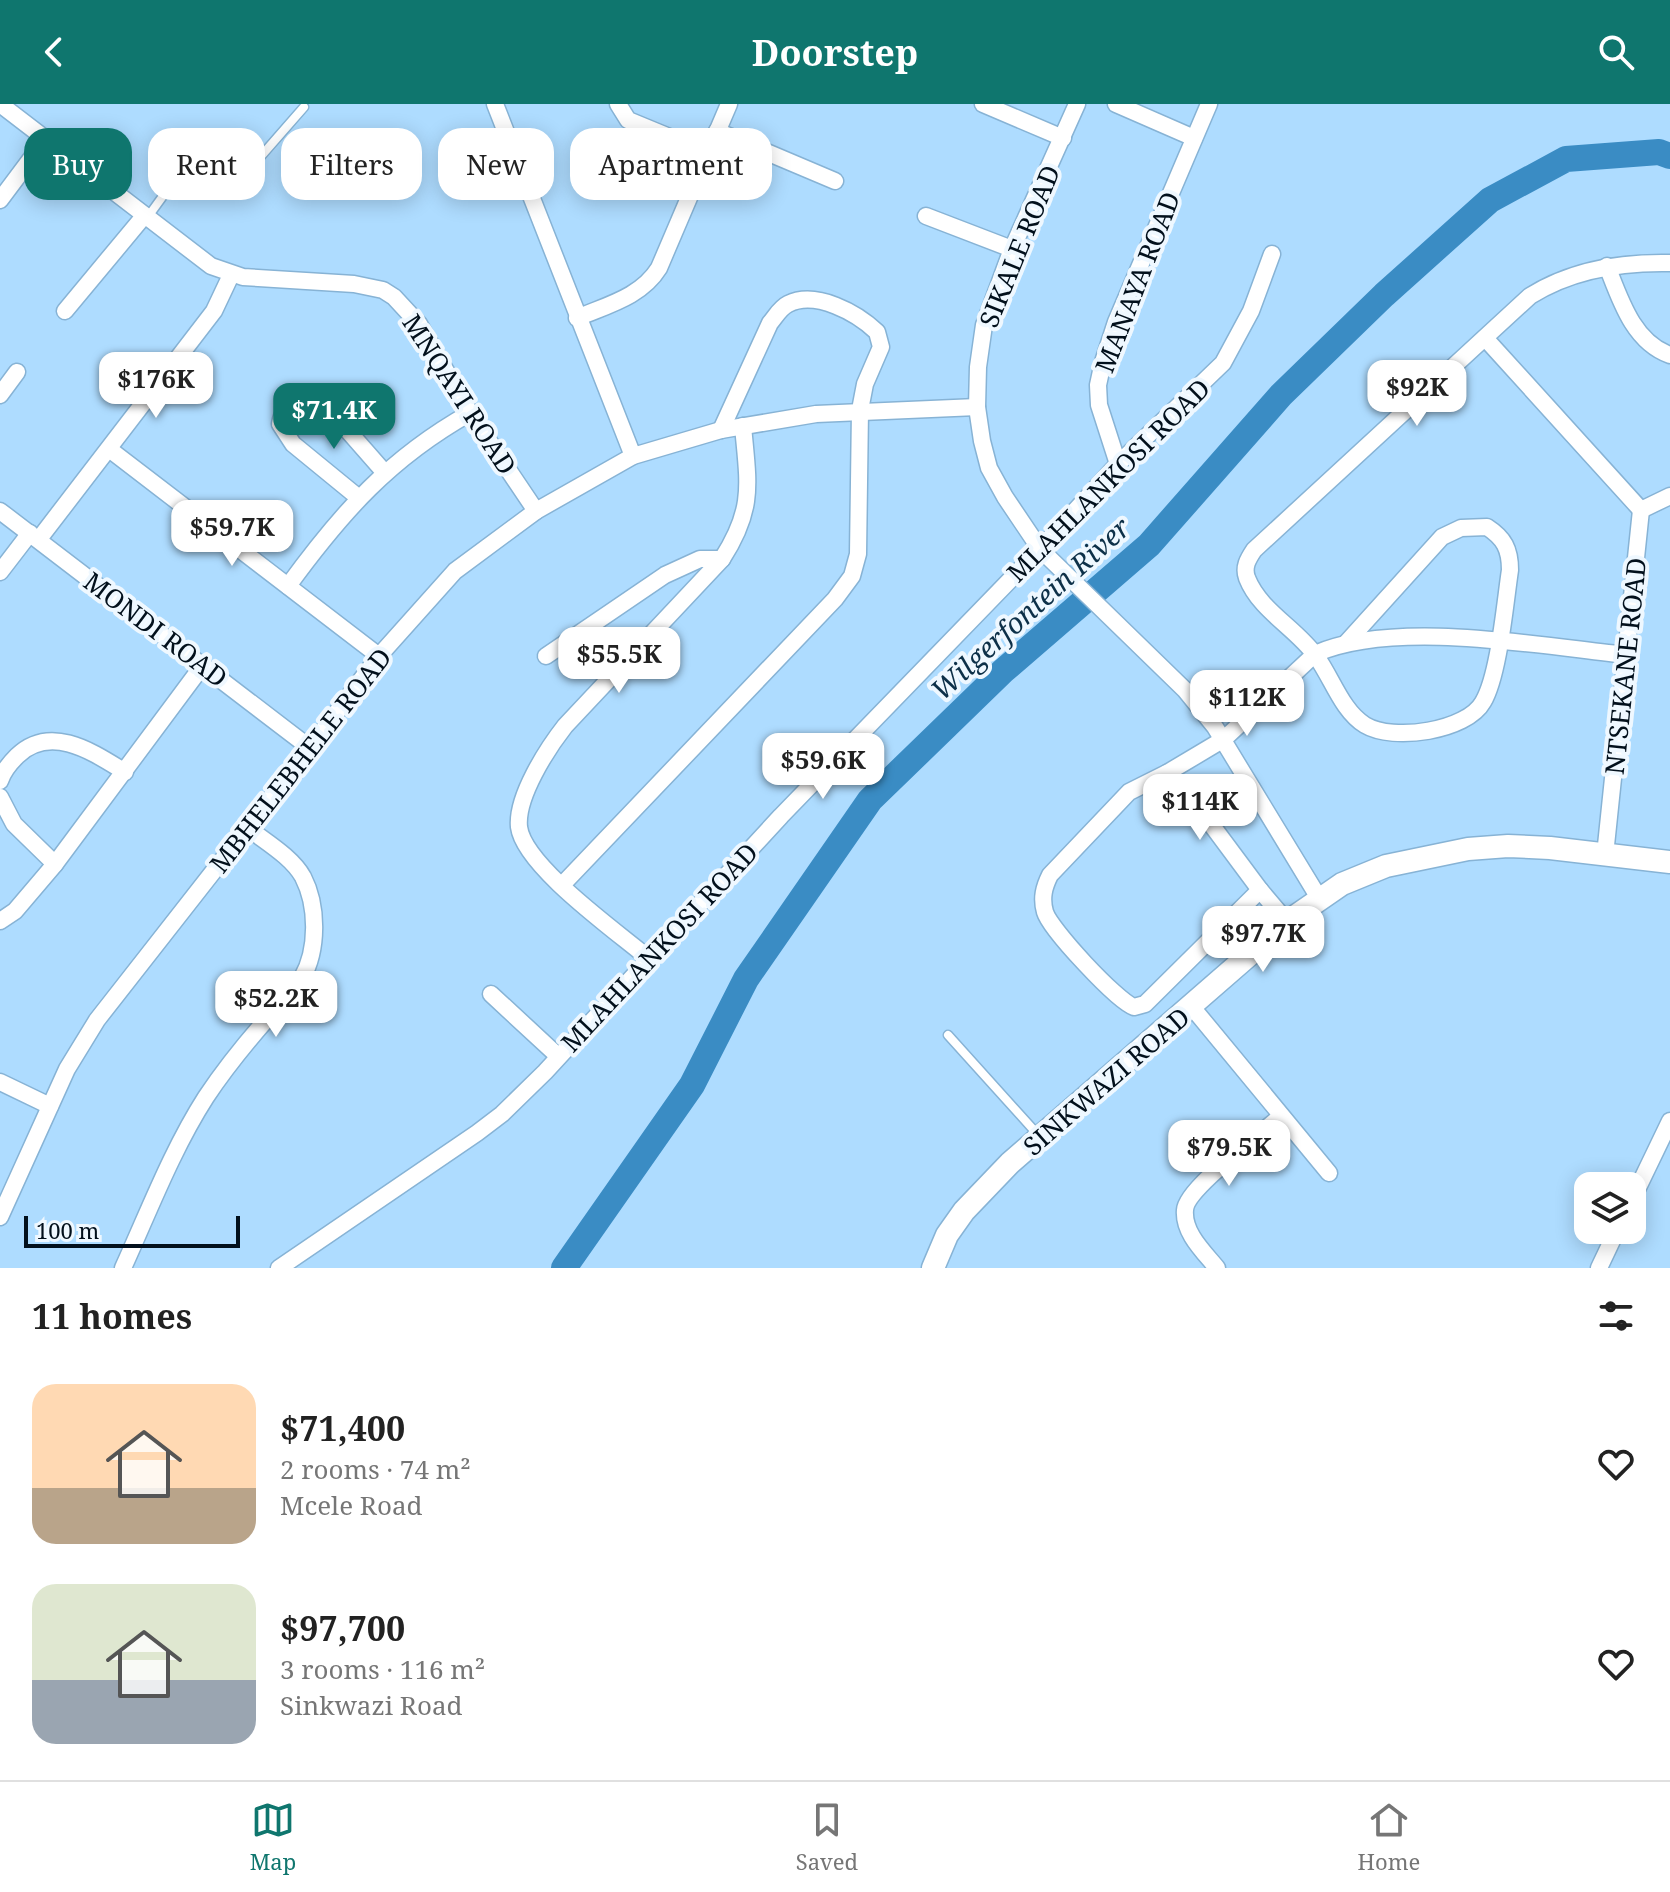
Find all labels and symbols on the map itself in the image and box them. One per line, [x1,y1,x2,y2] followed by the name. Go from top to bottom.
[970,160,1068,332] street label: SIKALE ROAD
[1086,186,1188,378] street label: MANAYA ROAD
[395,307,525,481] street label: MNQAYI ROAD
[100,352,212,420] pin: $176K
[1370,360,1464,428] pin: $92K
[998,370,1218,590] street label: MLAHLANKOSI ROAD
[269,383,399,451] pin: $71.4K
[167,500,297,568] pin: $59.7K
[922,508,1139,708] water label: Wilgerfontein River
[1596,556,1654,776] street label: NTSEKANE ROAD
[77,563,235,695] street label: MONDI ROAD
[554,627,684,695] pin: $55.5K
[201,640,399,880] street label: MBHELEBHELE ROAD
[1191,670,1303,738] pin: $112K
[758,733,888,801] pin: $59.6K
[1144,774,1256,842] pin: $114K
[552,835,766,1059] street label: MLAHLANKOSI ROAD
[1198,906,1328,974] pin: $97.7K
[211,971,341,1039] pin: $52.2K
[1015,999,1197,1163] street label: SINKWAZI ROAD
[1164,1120,1294,1188] pin: $79.5K
[24,1212,240,1248] scale bar

